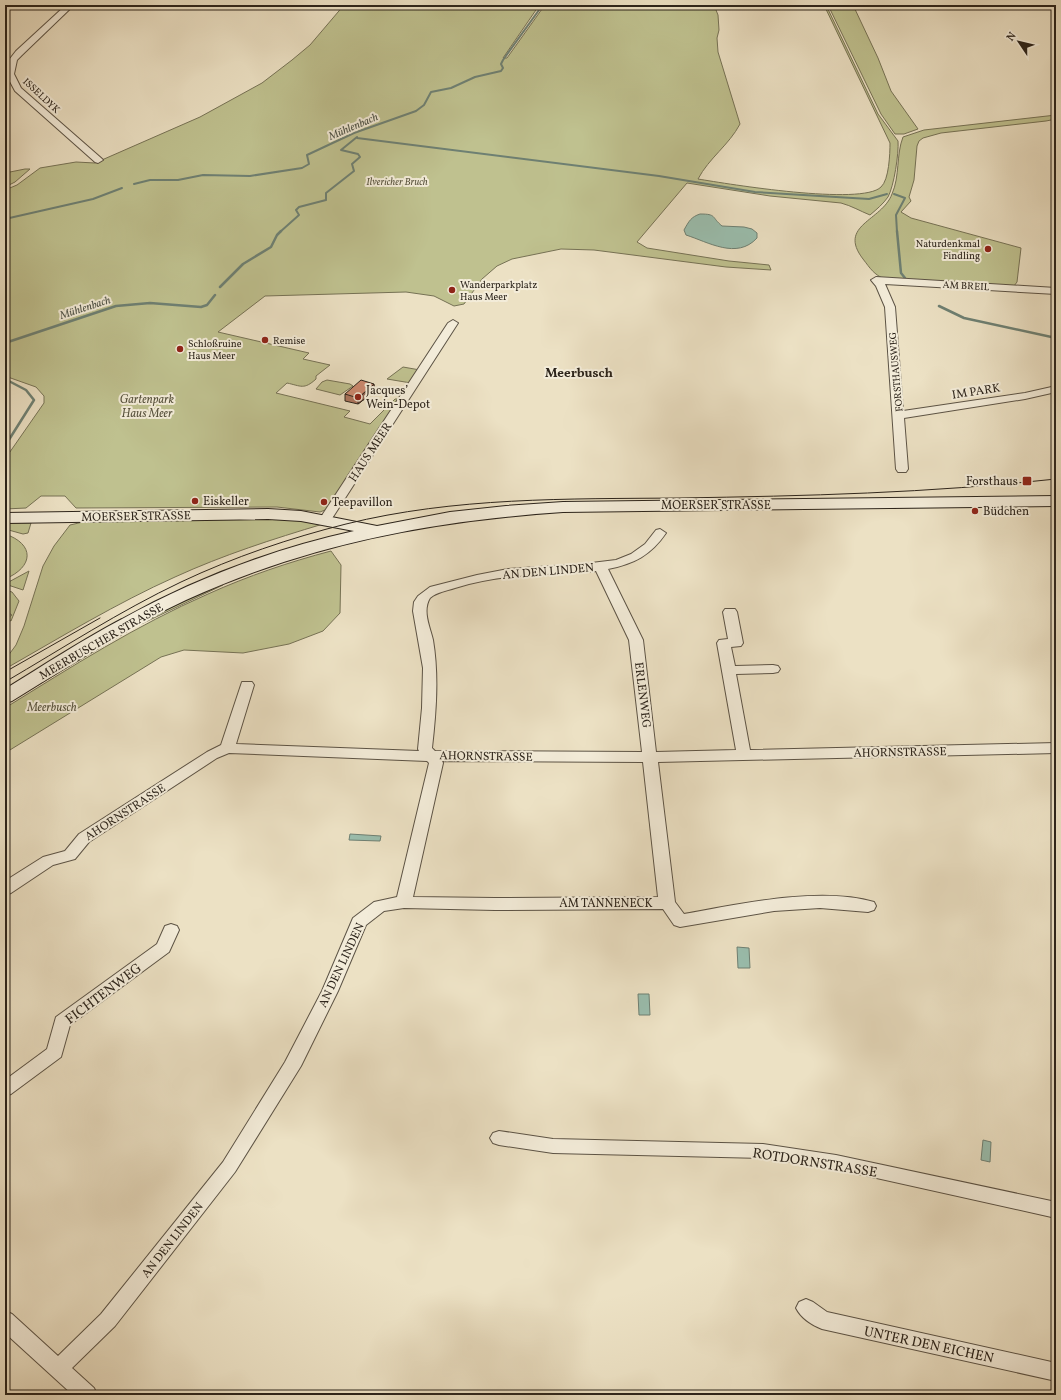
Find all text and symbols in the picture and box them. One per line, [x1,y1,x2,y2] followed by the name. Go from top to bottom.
[999,22,1039,62] north arrow
[1004,30,1020,45] text: N
[20,75,63,117] street label: ISSELDYK
[326,110,381,145] water label: Mühlenbach
[366,175,428,189] park label: Ilvericher Bruch
[916,237,980,263] place label: Naturdenkmal Findling
[983,244,993,254] marker: Naturdenkmal Findling
[460,278,537,304] place label: Wanderparkplatz Haus Meer
[942,278,990,294] street label: AM BREIL
[447,285,457,295] marker: Wanderparkplatz Haus Meer
[57,293,113,324] water label: Mühlenbach
[886,331,906,412] street label: FORSTHAUSWEG
[273,334,306,348] place label: Remise
[260,335,270,345] marker: Remise
[188,337,242,363] place label: Schloßruine Haus Meer
[175,344,185,354] marker: Schloßruine Haus Meer
[545,365,613,383] district label: Meerbusch
[951,380,1002,404] street label: IM PARK
[366,383,430,413] place label: Jacques’ Wein-Depot
[120,392,175,422] park label: Gartenpark Haus Meer
[353,392,363,402] marker: Jacques’ Wein-Depot
[346,420,396,485] street label: HAUS MEER
[966,474,1018,490] place label: Forsthaus
[1021,475,1033,487] marker: Forsthaus
[203,494,249,510] place label: Eiskeller
[332,495,393,511] place label: Teepavillon
[190,496,200,506] marker: Eiskeller
[319,497,329,507] marker: Teepavillon
[661,498,771,514] street label: MOERSER STRASSE
[983,504,1029,520] place label: Büdchen
[970,506,980,516] marker: Büdchen
[81,508,191,526] street label: MOERSER STRASSE
[502,560,595,584] street label: AN DEN LINDEN
[37,600,166,684] street label: MEERBUSCHER STRASSE
[630,661,654,729] street label: ERLENWEG
[26,700,77,716] park label: Meerbusch
[853,744,947,762] street label: AHORNSTRASSE
[439,748,533,766] street label: AHORNSTRASSE
[82,781,169,845] street label: AHORNSTRASSE
[559,896,653,912] street label: AM TANNENECK
[315,920,369,1010] street label: AN DEN LINDEN
[62,959,146,1029] street label: FICHTENWEG
[751,1144,879,1183] street label: ROTDORNSTRASSE
[138,1199,207,1282] street label: AN DEN LINDEN
[862,1322,995,1368] street label: UNTER DEN EICHEN

